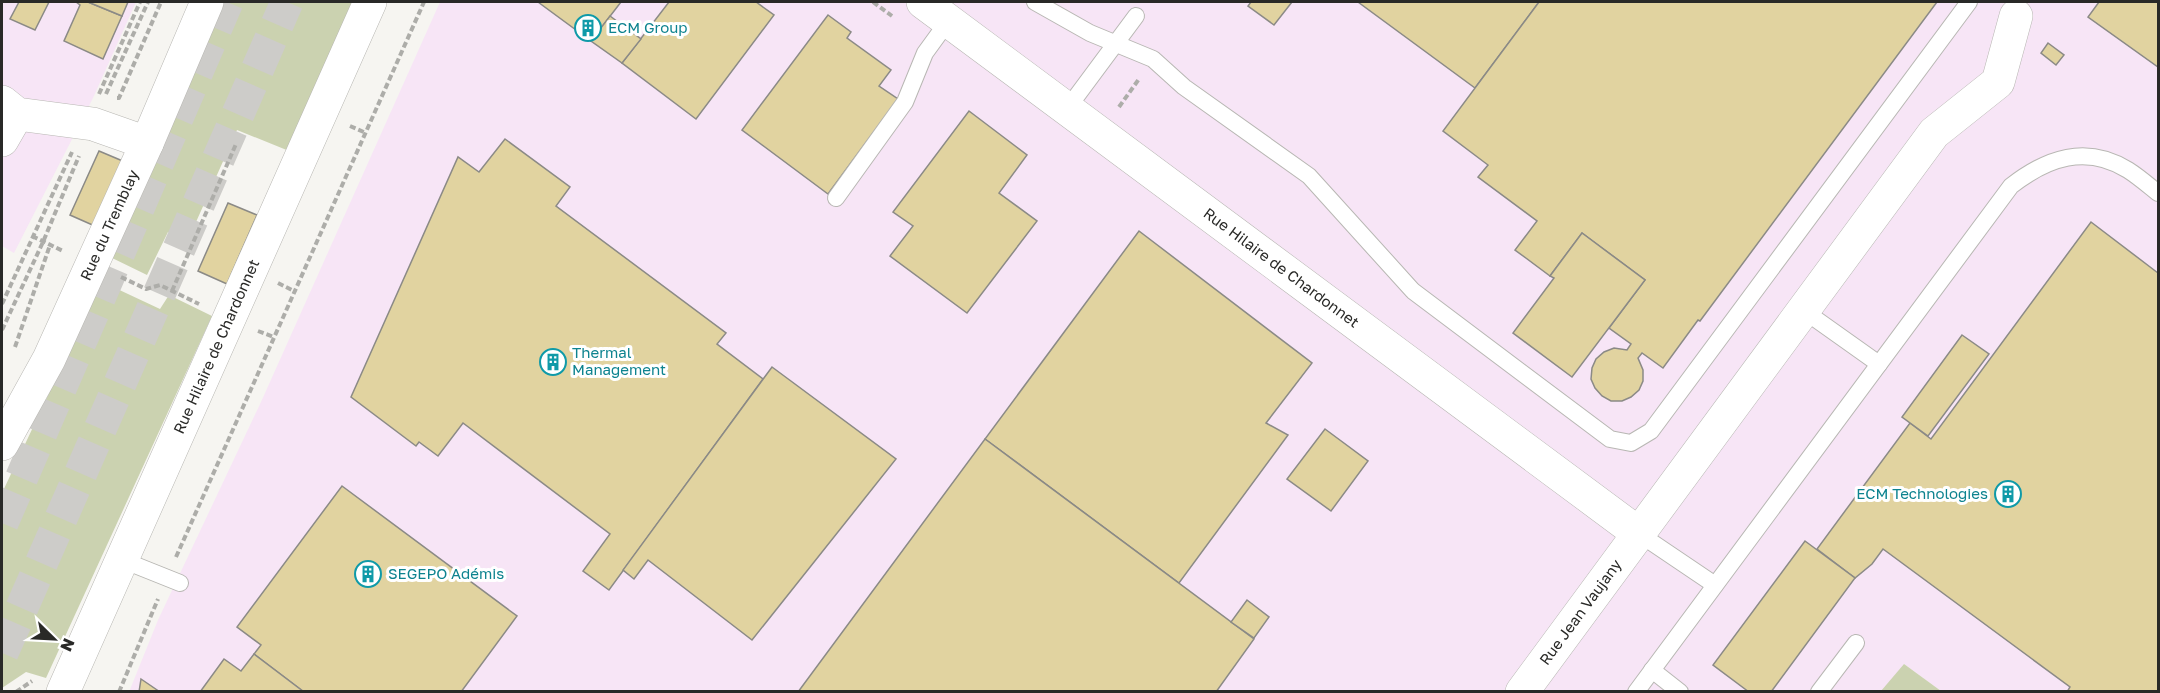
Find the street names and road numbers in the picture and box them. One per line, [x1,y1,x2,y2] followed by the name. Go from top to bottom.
[76,166,142,283] street label: Rue du Tremblay
[1200,203,1363,331] street label: Rue Hilaire de Chardonnet
[169,256,262,436] street label: Rue Hilaire de Chardonnet
[1535,555,1625,668] street label: Rue Jean Vaujany

